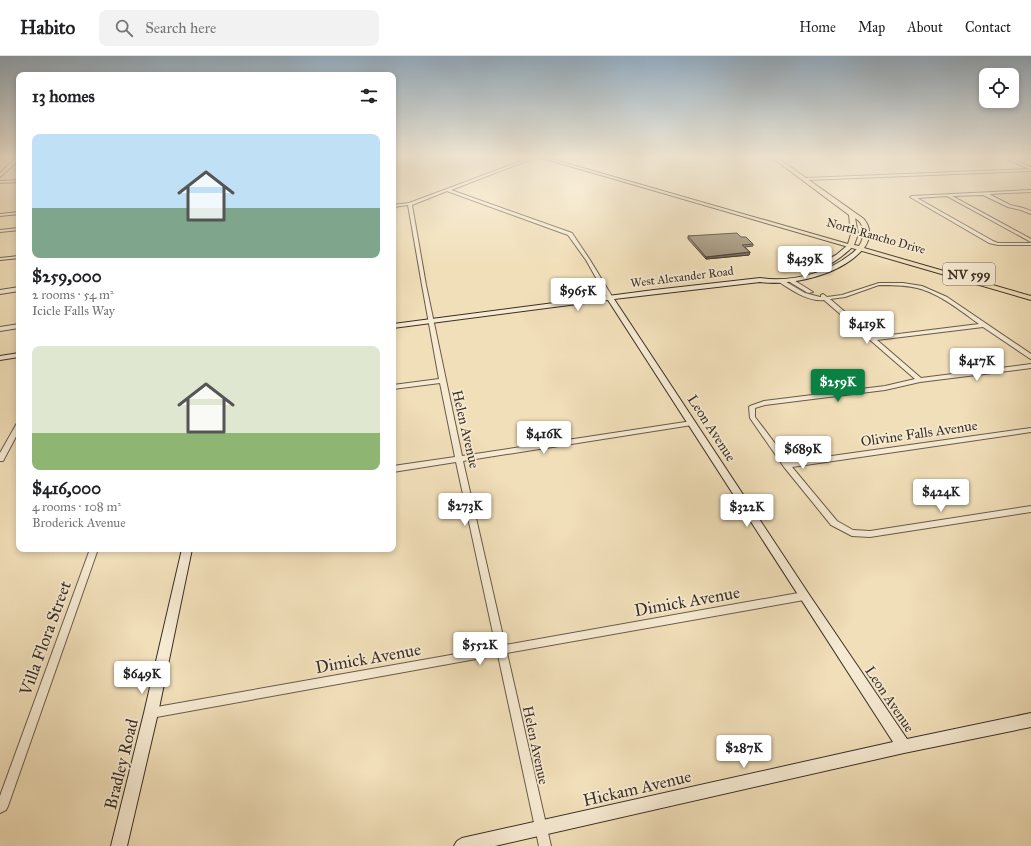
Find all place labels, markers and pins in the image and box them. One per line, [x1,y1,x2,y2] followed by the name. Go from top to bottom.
[777,246,833,280] pin: $439K
[550,278,606,312] pin: $965K
[839,311,895,345] pin: $419K
[949,348,1005,382] pin: $417K
[810,369,866,403] pin: $259K
[516,421,572,455] pin: $416K
[775,436,831,470] pin: $689K
[913,479,969,513] pin: $424K
[437,493,493,527] pin: $273K
[719,494,775,528] pin: $322K
[452,632,508,666] pin: $552K
[114,661,170,695] pin: $649K
[716,735,772,769] pin: $287K

